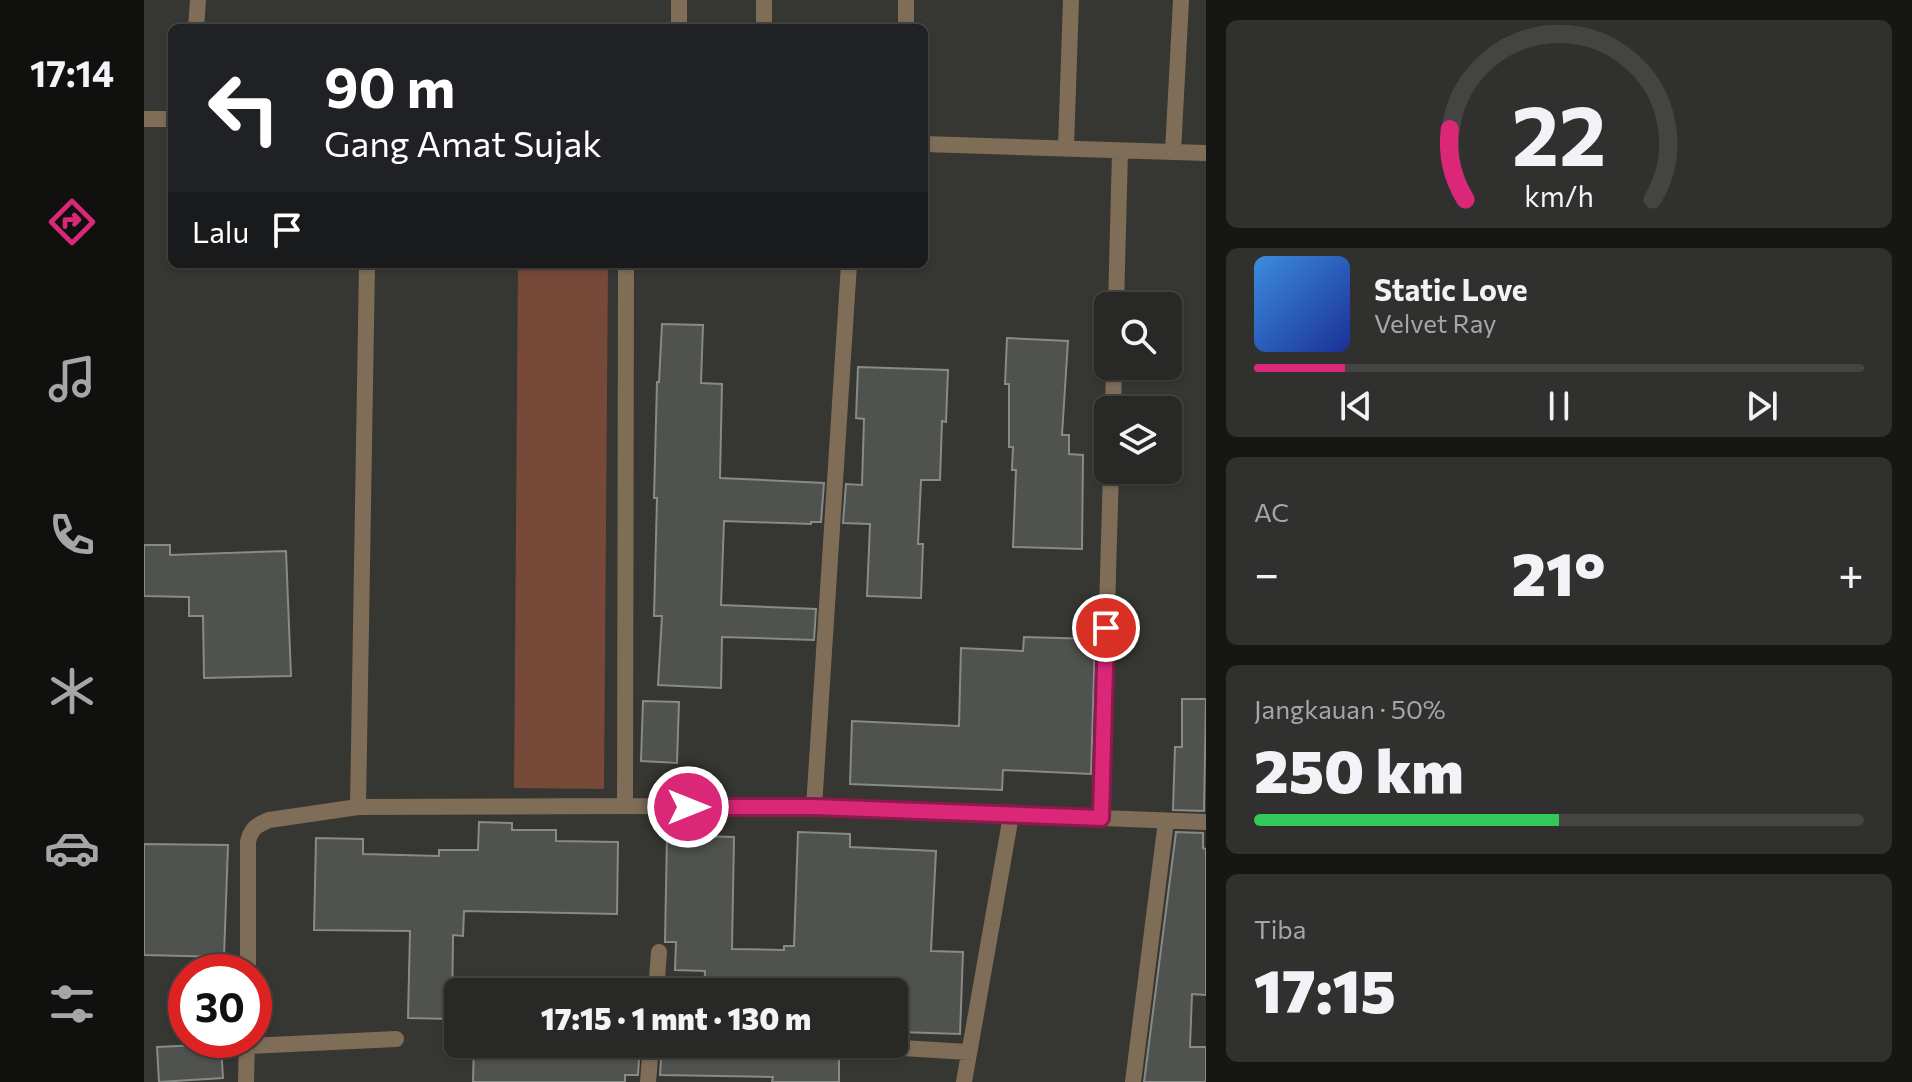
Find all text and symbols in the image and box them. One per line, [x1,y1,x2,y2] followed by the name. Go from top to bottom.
[30,50,114,94] text: 17:14
[324,51,455,120] text: 90 m
[192,56,296,160] icon: left
[1512,81,1606,183] text: 22
[324,120,602,164] text: Gang Amat Sujak
[1524,178,1594,213] text: km/h
[44,194,100,250] icon: directions
[265,208,309,252] icon: arrive
[192,212,249,249] text: Lalu
[1374,270,1528,307] text: Static Love
[1094,292,1182,484] map controls
[1094,292,1182,380] button: search
[1374,307,1497,338] text: Velvet Ray
[44,351,100,407] icon: music
[1334,384,1378,428] icon: previous
[1537,384,1581,428] icon: pause
[1740,384,1784,428] icon: next
[1094,396,1182,484] button: layers
[1254,496,1289,527] text: AC
[44,507,100,563] icon: phone
[1511,535,1606,608] text: 21°
[1254,545,1279,599] text: −
[1838,545,1864,599] text: +
[1072,594,1140,662] pin
[1084,606,1128,650] icon: arrive
[44,663,100,719] icon: climate
[1254,693,1446,724] text: Jangkauan · 50%
[1254,732,1464,805] text: 250 km
[646,765,730,849] position arrow
[44,820,100,876] icon: car
[1254,913,1306,944] text: Tiba
[1254,952,1396,1025] text: 17:15
[168,954,272,1058] speed limit sign: 30
[44,976,100,1032] icon: filters
[541,999,811,1036] text: 17:15 · 1 mnt · 130 m

